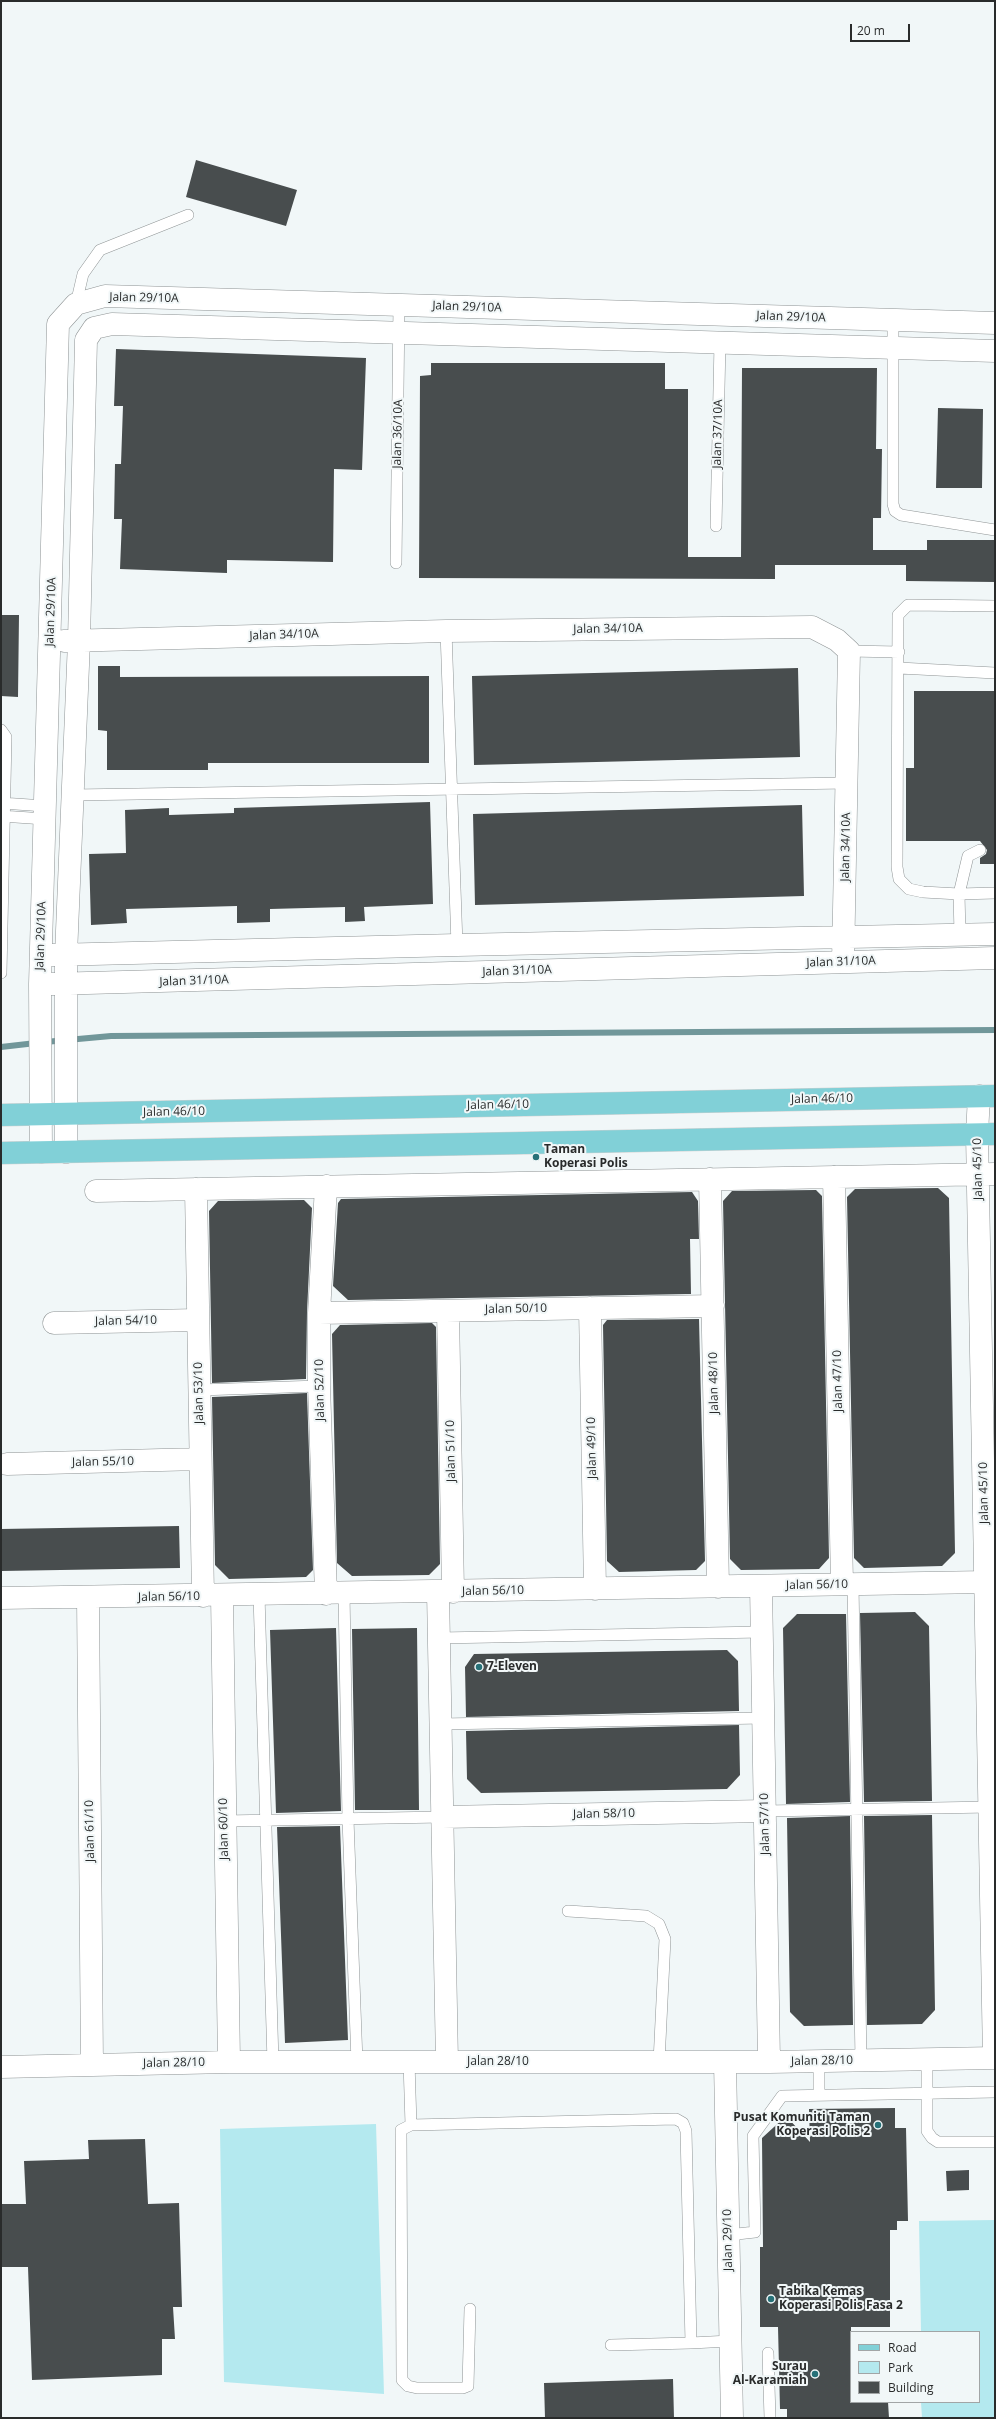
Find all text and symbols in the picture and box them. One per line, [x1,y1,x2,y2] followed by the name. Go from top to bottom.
[852,16,912,42] scale bar
[857,22,885,39] text: 20 m
[109,290,179,306] street label: Jalan 29/10A
[432,299,502,315] street label: Jalan 29/10A
[756,309,826,325] street label: Jalan 29/10A
[390,399,406,469] street label: Jalan 36/10A
[710,399,726,469] street label: Jalan 37/10A
[43,577,59,647] street label: Jalan 29/10A
[573,621,643,637] street label: Jalan 34/10A
[249,627,319,643] street label: Jalan 34/10A
[838,812,854,882] street label: Jalan 34/10A
[33,901,49,971] street label: Jalan 29/10A
[806,954,876,970] street label: Jalan 31/10A
[482,963,552,979] street label: Jalan 31/10A
[159,973,229,989] street label: Jalan 31/10A
[791,1091,853,1107] street label: Jalan 46/10
[467,1097,529,1113] street label: Jalan 46/10
[143,1104,205,1120] street label: Jalan 46/10
[970,1138,986,1200] street label: Jalan 45/10
[544,1143,628,1171] place label: Taman Koperasi Polis
[531,1152,541,1162] marker: Taman Koperasi Polis
[485,1301,547,1317] street label: Jalan 50/10
[95,1313,157,1329] street label: Jalan 54/10
[830,1350,846,1412] street label: Jalan 47/10
[706,1352,722,1414] street label: Jalan 48/10
[312,1359,328,1421] street label: Jalan 52/10
[191,1362,207,1424] street label: Jalan 53/10
[584,1417,600,1479] street label: Jalan 49/10
[443,1420,459,1482] street label: Jalan 51/10
[72,1454,134,1470] street label: Jalan 55/10
[976,1462,992,1524] street label: Jalan 45/10
[786,1577,848,1593] street label: Jalan 56/10
[462,1583,524,1599] street label: Jalan 56/10
[138,1589,200,1605] street label: Jalan 56/10
[487,1660,537,1674] place label: 7-Eleven
[474,1662,484,1672] marker: 7-Eleven
[757,1793,773,1855] street label: Jalan 57/10
[216,1798,232,1860] street label: Jalan 60/10
[82,1800,98,1862] street label: Jalan 61/10
[573,1806,635,1822] street label: Jalan 58/10
[791,2053,853,2069] street label: Jalan 28/10
[143,2055,205,2071] street label: Jalan 28/10
[467,2055,529,2069] street label: Jalan 28/10
[733,2111,870,2139] place label: Pusat Komuniti Taman Koperasi Polis 2
[873,2120,883,2130] marker: Pusat Komuniti Taman Koperasi Polis 2
[720,2209,736,2271] street label: Jalan 29/10
[779,2285,903,2313] place label: Tabika Kemas Koperasi Polis Fasa 2
[766,2294,776,2304] marker: Tabika Kemas Koperasi Polis Fasa 2
[850,2331,980,2403] legend
[888,2339,917,2356] text: Road
[888,2359,913,2376] text: Park
[733,2360,807,2388] place label: Surau Al-Karamiah
[810,2369,820,2379] marker: Surau Al-Karamiah
[888,2379,933,2396] text: Building

